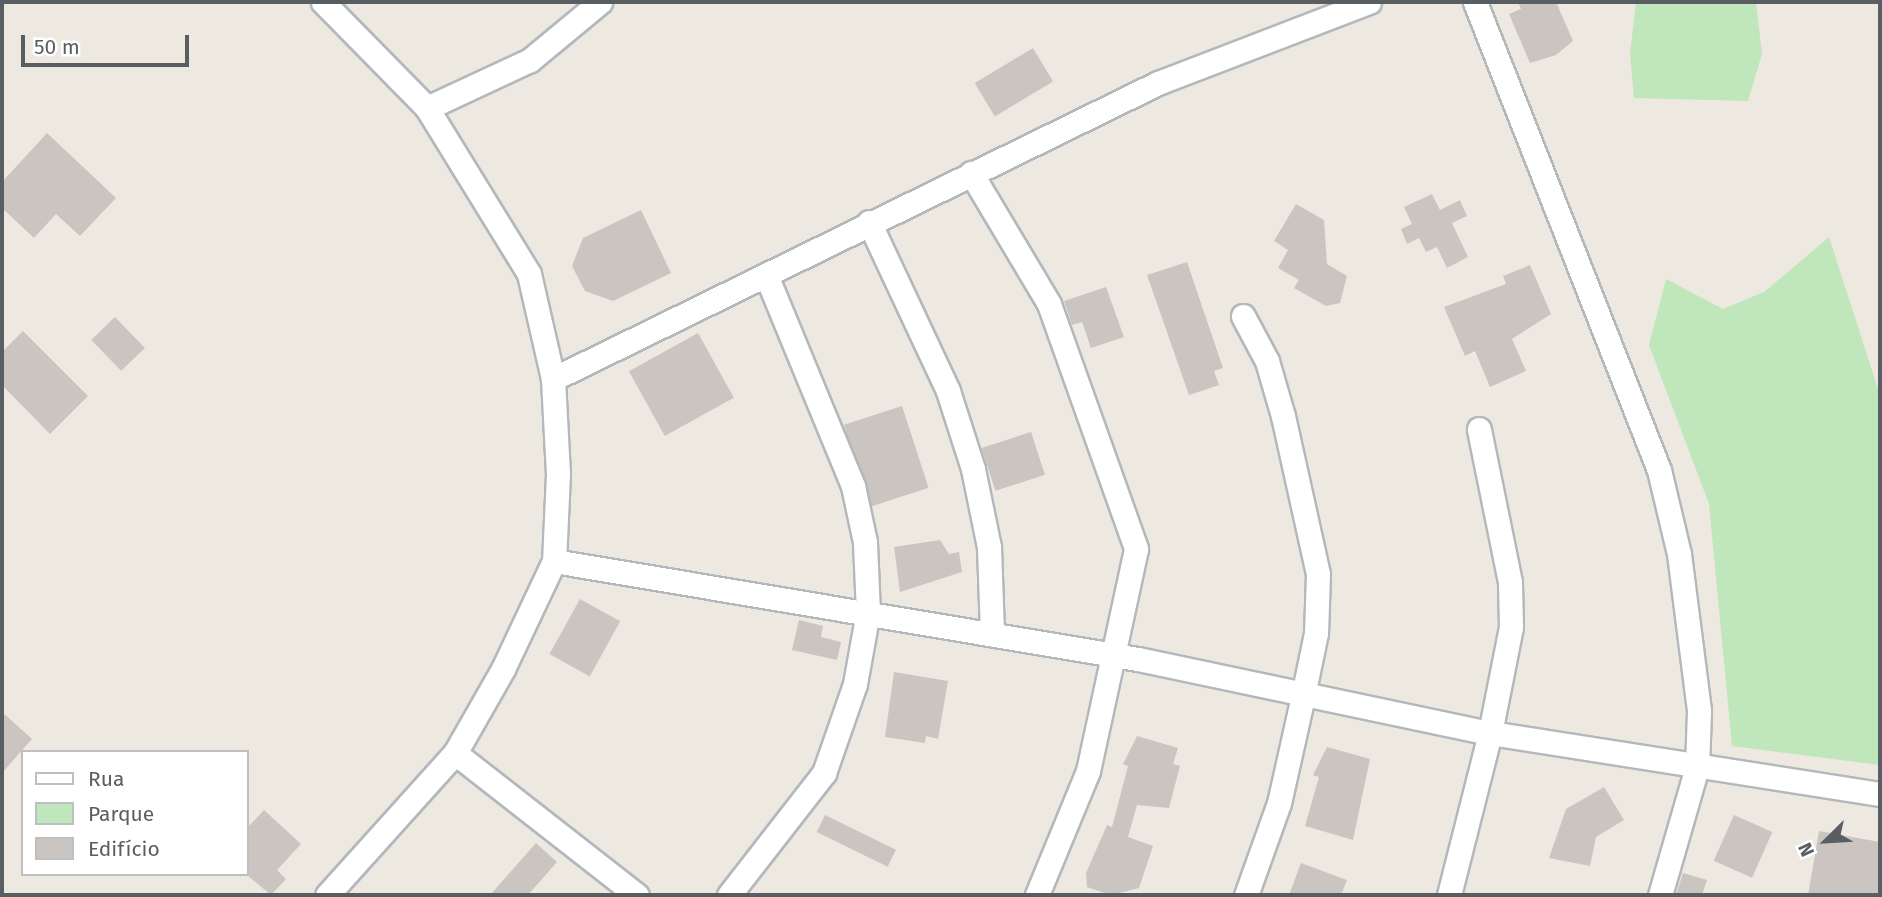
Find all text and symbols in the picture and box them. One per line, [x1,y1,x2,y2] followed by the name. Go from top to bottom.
[24,21,192,65] scale bar
[34,34,80,60] text: 50 m
[21,750,248,876] legend
[88,766,124,792] text: Rua
[88,801,154,827] text: Parque
[1791,806,1861,876] north arrow
[88,836,160,862] text: Edifício
[1793,839,1819,860] text: N

